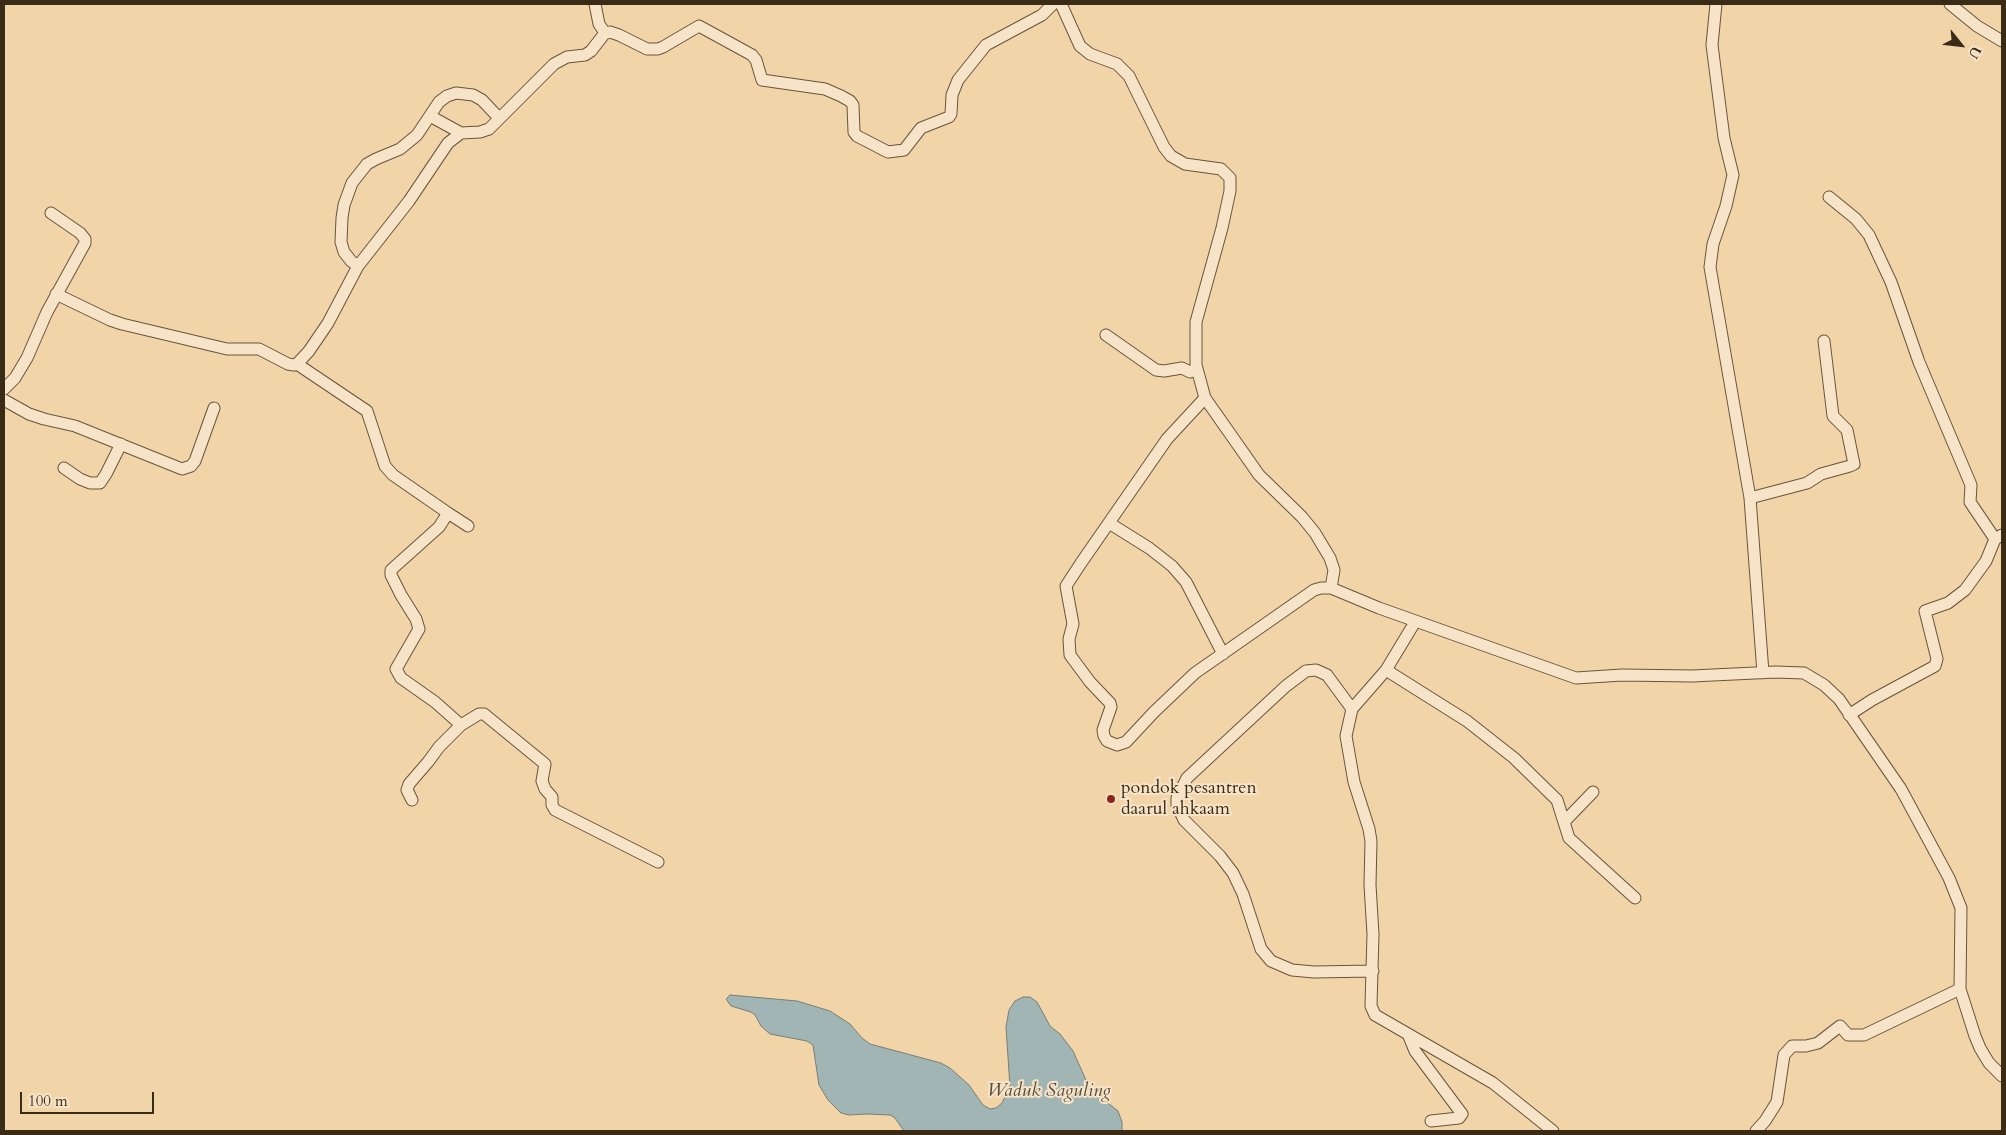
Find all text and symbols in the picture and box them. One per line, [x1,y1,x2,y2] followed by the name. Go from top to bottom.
[1936,20,1986,70] north arrow
[1963,43,1986,62] text: U
[1121,778,1257,821] place label: pondok pesantren daarul ahkaam
[1105,793,1117,805] marker: pondok pesantren daarul ahkaam
[987,1081,1111,1103] water label: Waduk Saguling
[22,1082,156,1114] scale bar
[28,1091,68,1111] text: 100 m

